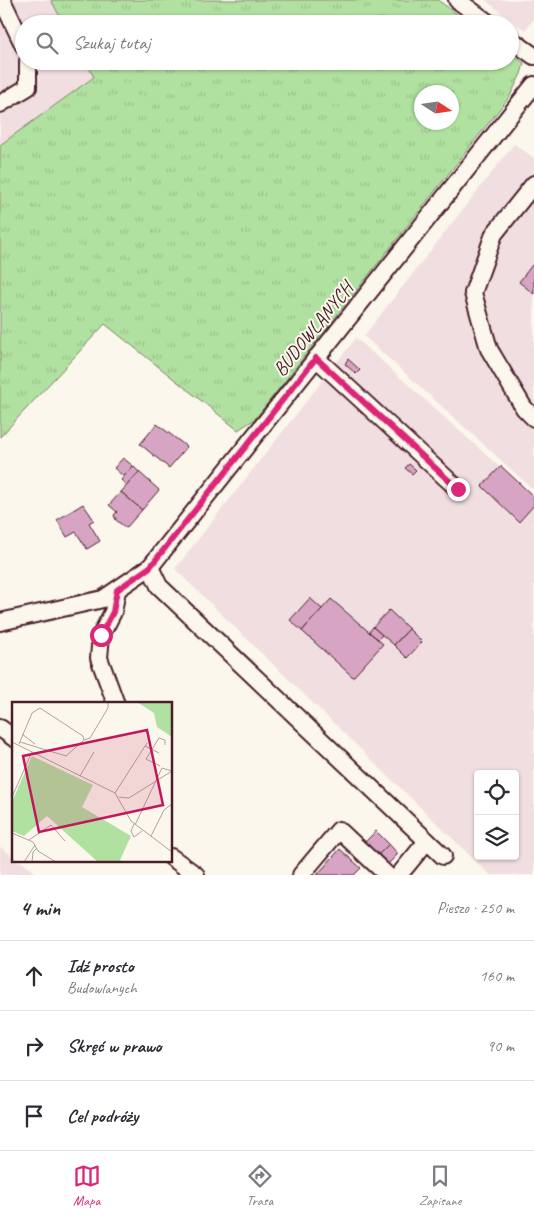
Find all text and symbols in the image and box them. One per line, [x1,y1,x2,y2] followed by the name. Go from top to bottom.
[15,15,519,70] search box
[33,29,61,57] icon: search
[73,31,150,55] text: Szukaj tutaj
[414,85,459,130] north arrow
[267,275,360,381] street label: BUDOWLANYCH
[447,478,470,501] route end
[90,624,113,647] route start
[12,702,172,862] inset map
[474,770,519,860] map controls
[474,770,519,815] button: locate
[474,815,519,860] button: layers
[20,895,60,921] text: 4 min
[437,898,514,918] text: Pieszo · 250 m
[67,954,134,978] text: Idź prosto
[20,962,48,990] icon: ahead
[480,966,514,986] text: 160 m
[67,978,137,998] text: Budowlanych
[20,1032,48,1060] icon: right
[67,1034,162,1058] text: Skręć w prawo
[487,1036,514,1056] text: 90 m
[20,1102,48,1130] icon: arrive
[67,1104,138,1128] text: Cel podróży
[73,1162,101,1209] tab: Mapa
[246,1162,274,1209] tab: Trasa
[419,1162,461,1209] tab: Zapisane

